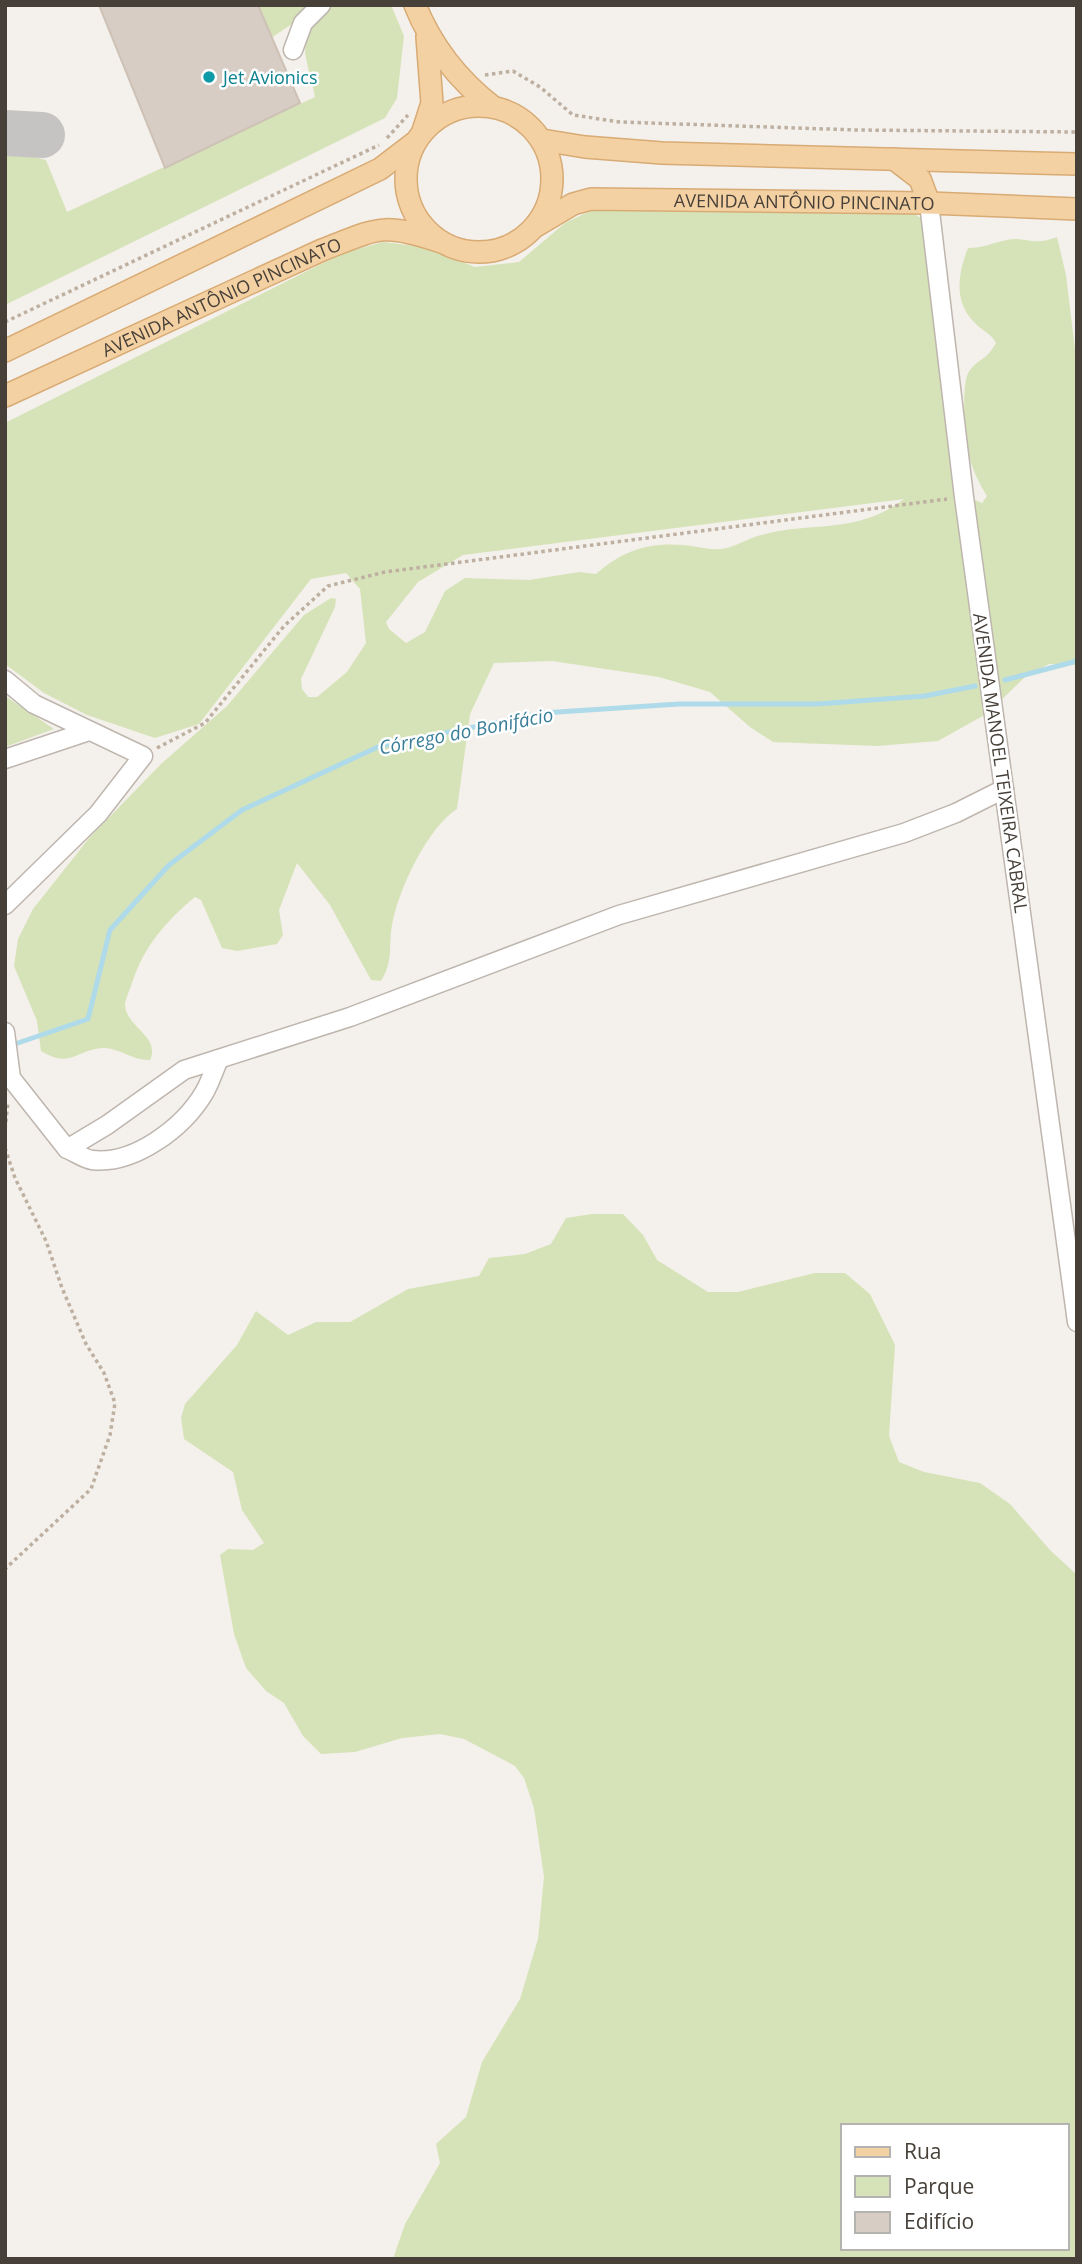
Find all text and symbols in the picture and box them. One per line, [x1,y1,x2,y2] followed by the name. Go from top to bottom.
[221,65,318,89] place label: Jet Avionics
[201,69,217,85] marker: Jet Avionics
[674,188,935,215] street label: AVENIDA ANTÔNIO PINCINATO
[98,232,345,362] street label: AVENIDA ANTÔNIO PINCINATO
[968,611,1034,915] street label: AVENIDA MANOEL TEIXEIRA CABRAL
[377,701,555,761] water label: Córrego do Bonifácio
[841,2124,1068,2250] legend
[904,2137,942,2165] text: Rua
[904,2172,974,2200] text: Parque
[904,2207,974,2235] text: Edifício

